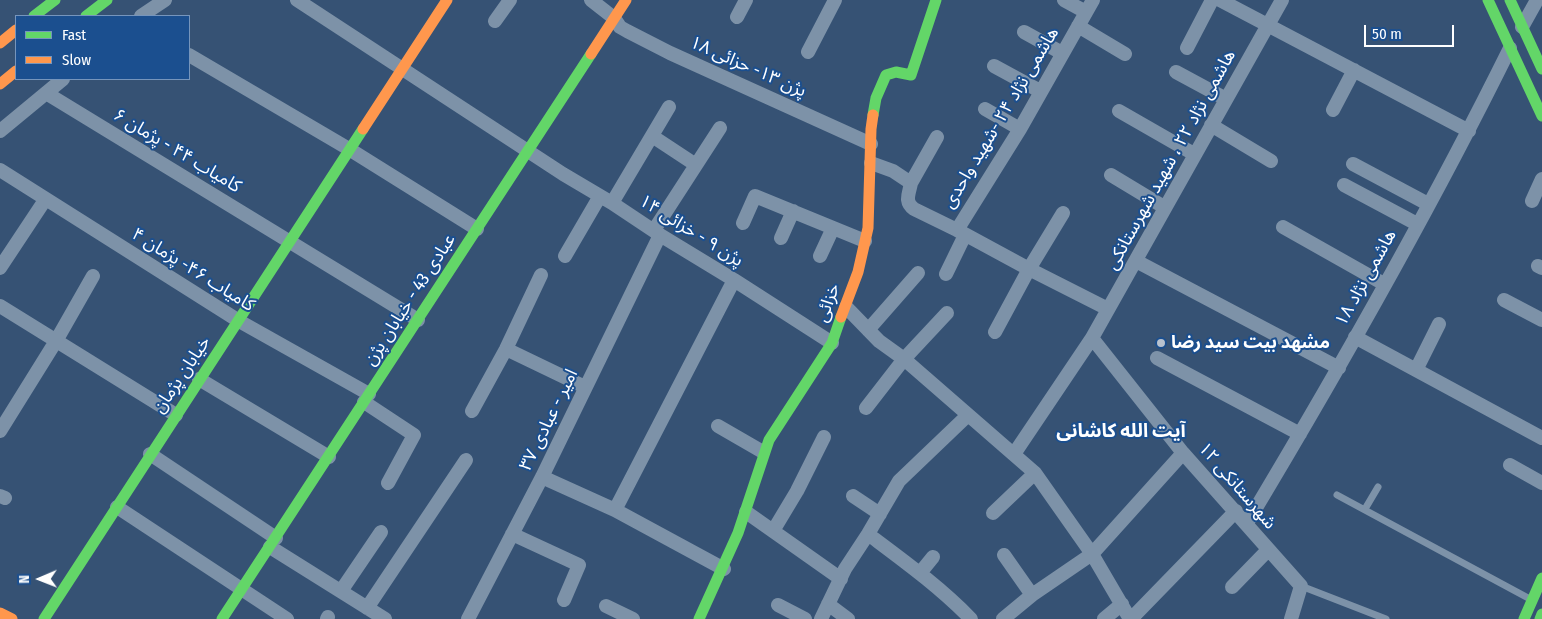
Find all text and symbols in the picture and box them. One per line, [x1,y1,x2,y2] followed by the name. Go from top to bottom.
[15,15,190,80] legend
[1367,15,1457,47] scale bar
[938,23,1064,213] street label: هاشمی نژاد ۲۴ -شهید واحدی
[1372,25,1402,43] text: 50 m
[62,26,86,44] text: Fast
[687,32,809,102] street label: پژن ۱۳- حزائی ۱۸
[1101,46,1241,274] street label: هاشمی نژاد ۲۲ ، شهید شهرستانکی
[62,51,91,69] text: Slow
[109,104,245,198] street label: کامیاب ۴۴ - پژمان ۶
[635,190,747,272] street label: پژن ۹ - خزائی ۱۴
[128,223,258,317] street label: کامیاب ۴۶- پژمان ۴
[1331,226,1401,330] street label: هاشمی نژاد ۱۸
[359,230,461,370] street label: عبادی 43 - خیابان پژن
[811,281,845,325] street label: خزائی
[148,332,216,418] street label: خیابان پژمان
[1171,332,1330,354] place label: مشهد بيت سيد رضا
[1155,337,1167,349] marker: مشهد بيت سيد رضا
[515,366,583,474] street label: امیر - عبادی ۳۷
[1056,421,1186,443] district label: آیت الله کاشانی
[1193,438,1281,534] street label: شهرستانکی ۱۲
[15,554,65,604] north arrow
[16,575,33,584] text: N

